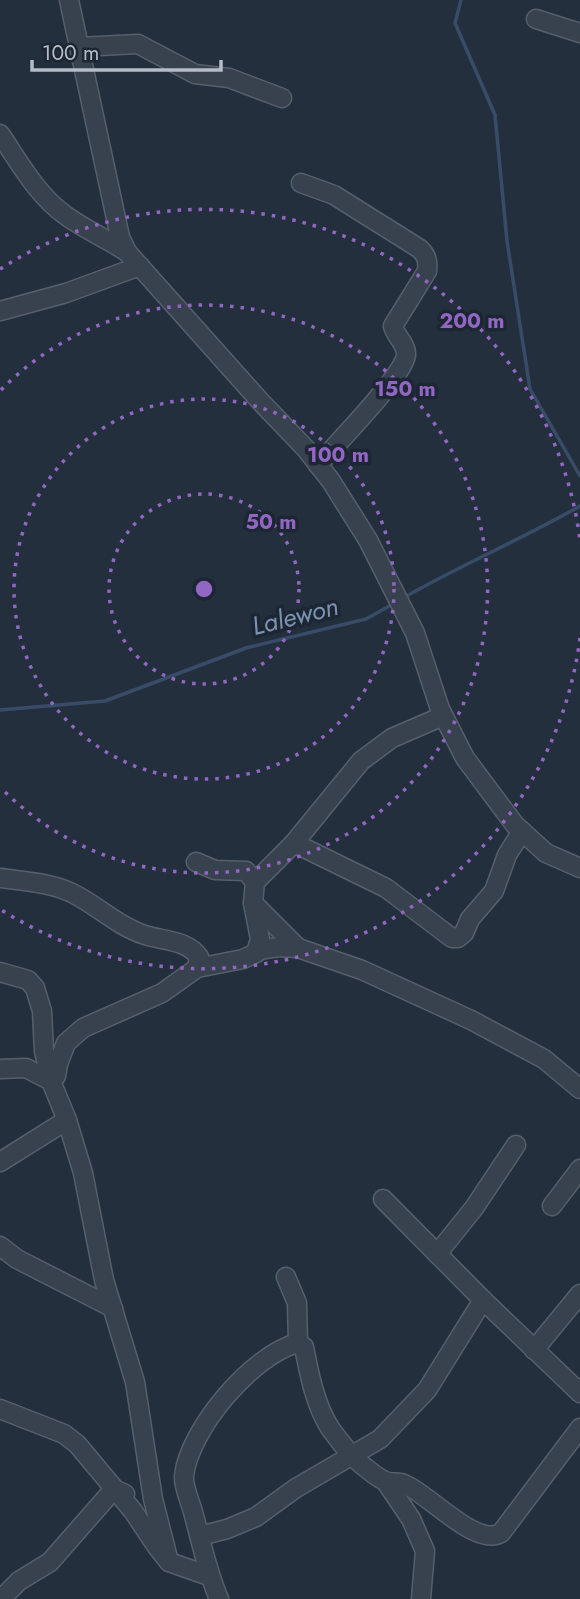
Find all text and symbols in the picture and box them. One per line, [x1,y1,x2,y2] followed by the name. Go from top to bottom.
[32,28,220,72] scale bar
[42,38,99,68] text: 100 m
[439,306,505,336] text: 200 m
[374,374,436,404] text: 150 m
[307,440,369,470] text: 100 m
[246,507,296,537] text: 50 m
[192,577,216,601] centre of rings
[248,587,342,645] water label: Lalewon

